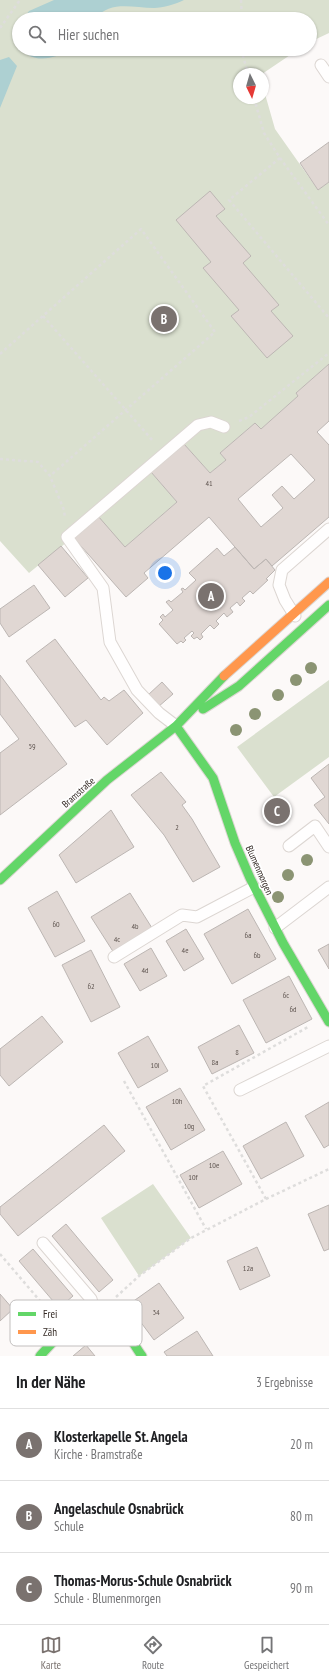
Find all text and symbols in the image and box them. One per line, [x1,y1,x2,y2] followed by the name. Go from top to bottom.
[12,12,317,56] search box
[26,23,48,45] icon: search
[58,25,119,44] text: Hier suchen
[233,68,269,104] north arrow
[151,304,177,334] pin: B
[205,478,213,488] house number: 41
[155,563,175,583] your location
[198,581,224,611] pin: A
[28,741,36,751] house number: 59
[59,774,97,811] street label: Bramstraße
[264,796,290,826] pin: C
[175,822,179,832] house number: 2
[243,843,276,897] street label: Blumenmorgen
[52,919,60,929] house number: 60
[131,921,139,931] house number: 4b
[245,930,251,940] house number: 6a
[114,934,120,944] house number: 4c
[182,945,188,955] house number: 4e
[253,950,261,960] house number: 6b
[141,965,149,975] house number: 4d
[87,981,95,991] house number: 62
[283,990,289,1000] house number: 6c
[289,1004,297,1014] house number: 6d
[235,1047,239,1057] house number: 8
[212,1057,218,1067] house number: 8a
[151,1060,160,1070] house number: 10i
[172,1096,183,1106] house number: 10h
[184,1121,194,1131] house number: 10g
[209,1160,219,1170] house number: 10e
[188,1172,199,1182] house number: 10f
[243,1263,253,1273] house number: 12a
[10,1300,142,1346] legend
[43,1307,58,1321] text: Frei
[152,1307,160,1317] house number: 34
[43,1325,57,1339] text: Zäh
[16,1371,86,1393] text: In der Nähe
[256,1374,313,1391] text: 3 Ergebnisse
[54,1427,188,1446] text: Klosterkapelle St. Angela
[26,1436,32,1453] text: A
[290,1436,313,1453] text: 20 m
[54,1446,143,1463] text: Kirche · Bramstraße
[54,1499,184,1518] text: Angelaschule Osnabrück
[26,1508,32,1525] text: B
[290,1508,313,1525] text: 80 m
[54,1518,84,1535] text: Schule
[54,1571,232,1590] text: Thomas-Morus-Schule Osnabrück
[26,1580,32,1597] text: C
[290,1580,313,1597] text: 90 m
[54,1590,161,1607] text: Schule · Blumenmorgen
[40,1634,62,1672] tab: Karte
[142,1634,164,1672] tab: Route
[244,1634,289,1672] tab: Gespeichert

